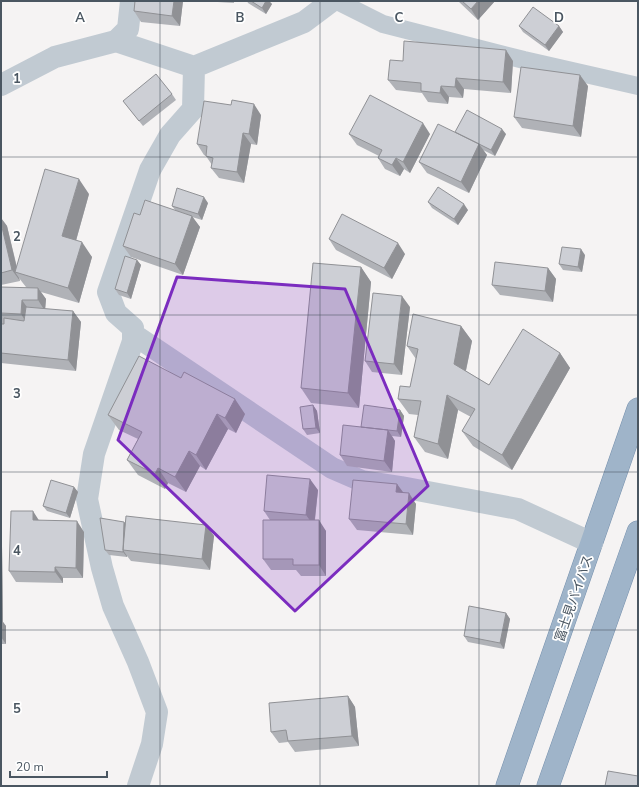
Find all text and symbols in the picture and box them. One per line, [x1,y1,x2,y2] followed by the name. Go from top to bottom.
[75,9,85,27] text: A
[236,9,245,27] text: B
[395,9,404,27] text: C
[554,9,564,27] text: D
[13,70,21,88] text: 1
[13,228,21,246] text: 2
[13,385,21,403] text: 3
[13,542,21,560] text: 4
[551,552,597,644] street label: 富士見バイパス
[13,700,21,718] text: 5
[10,753,107,779] scale bar
[16,759,44,775] text: 20 m

